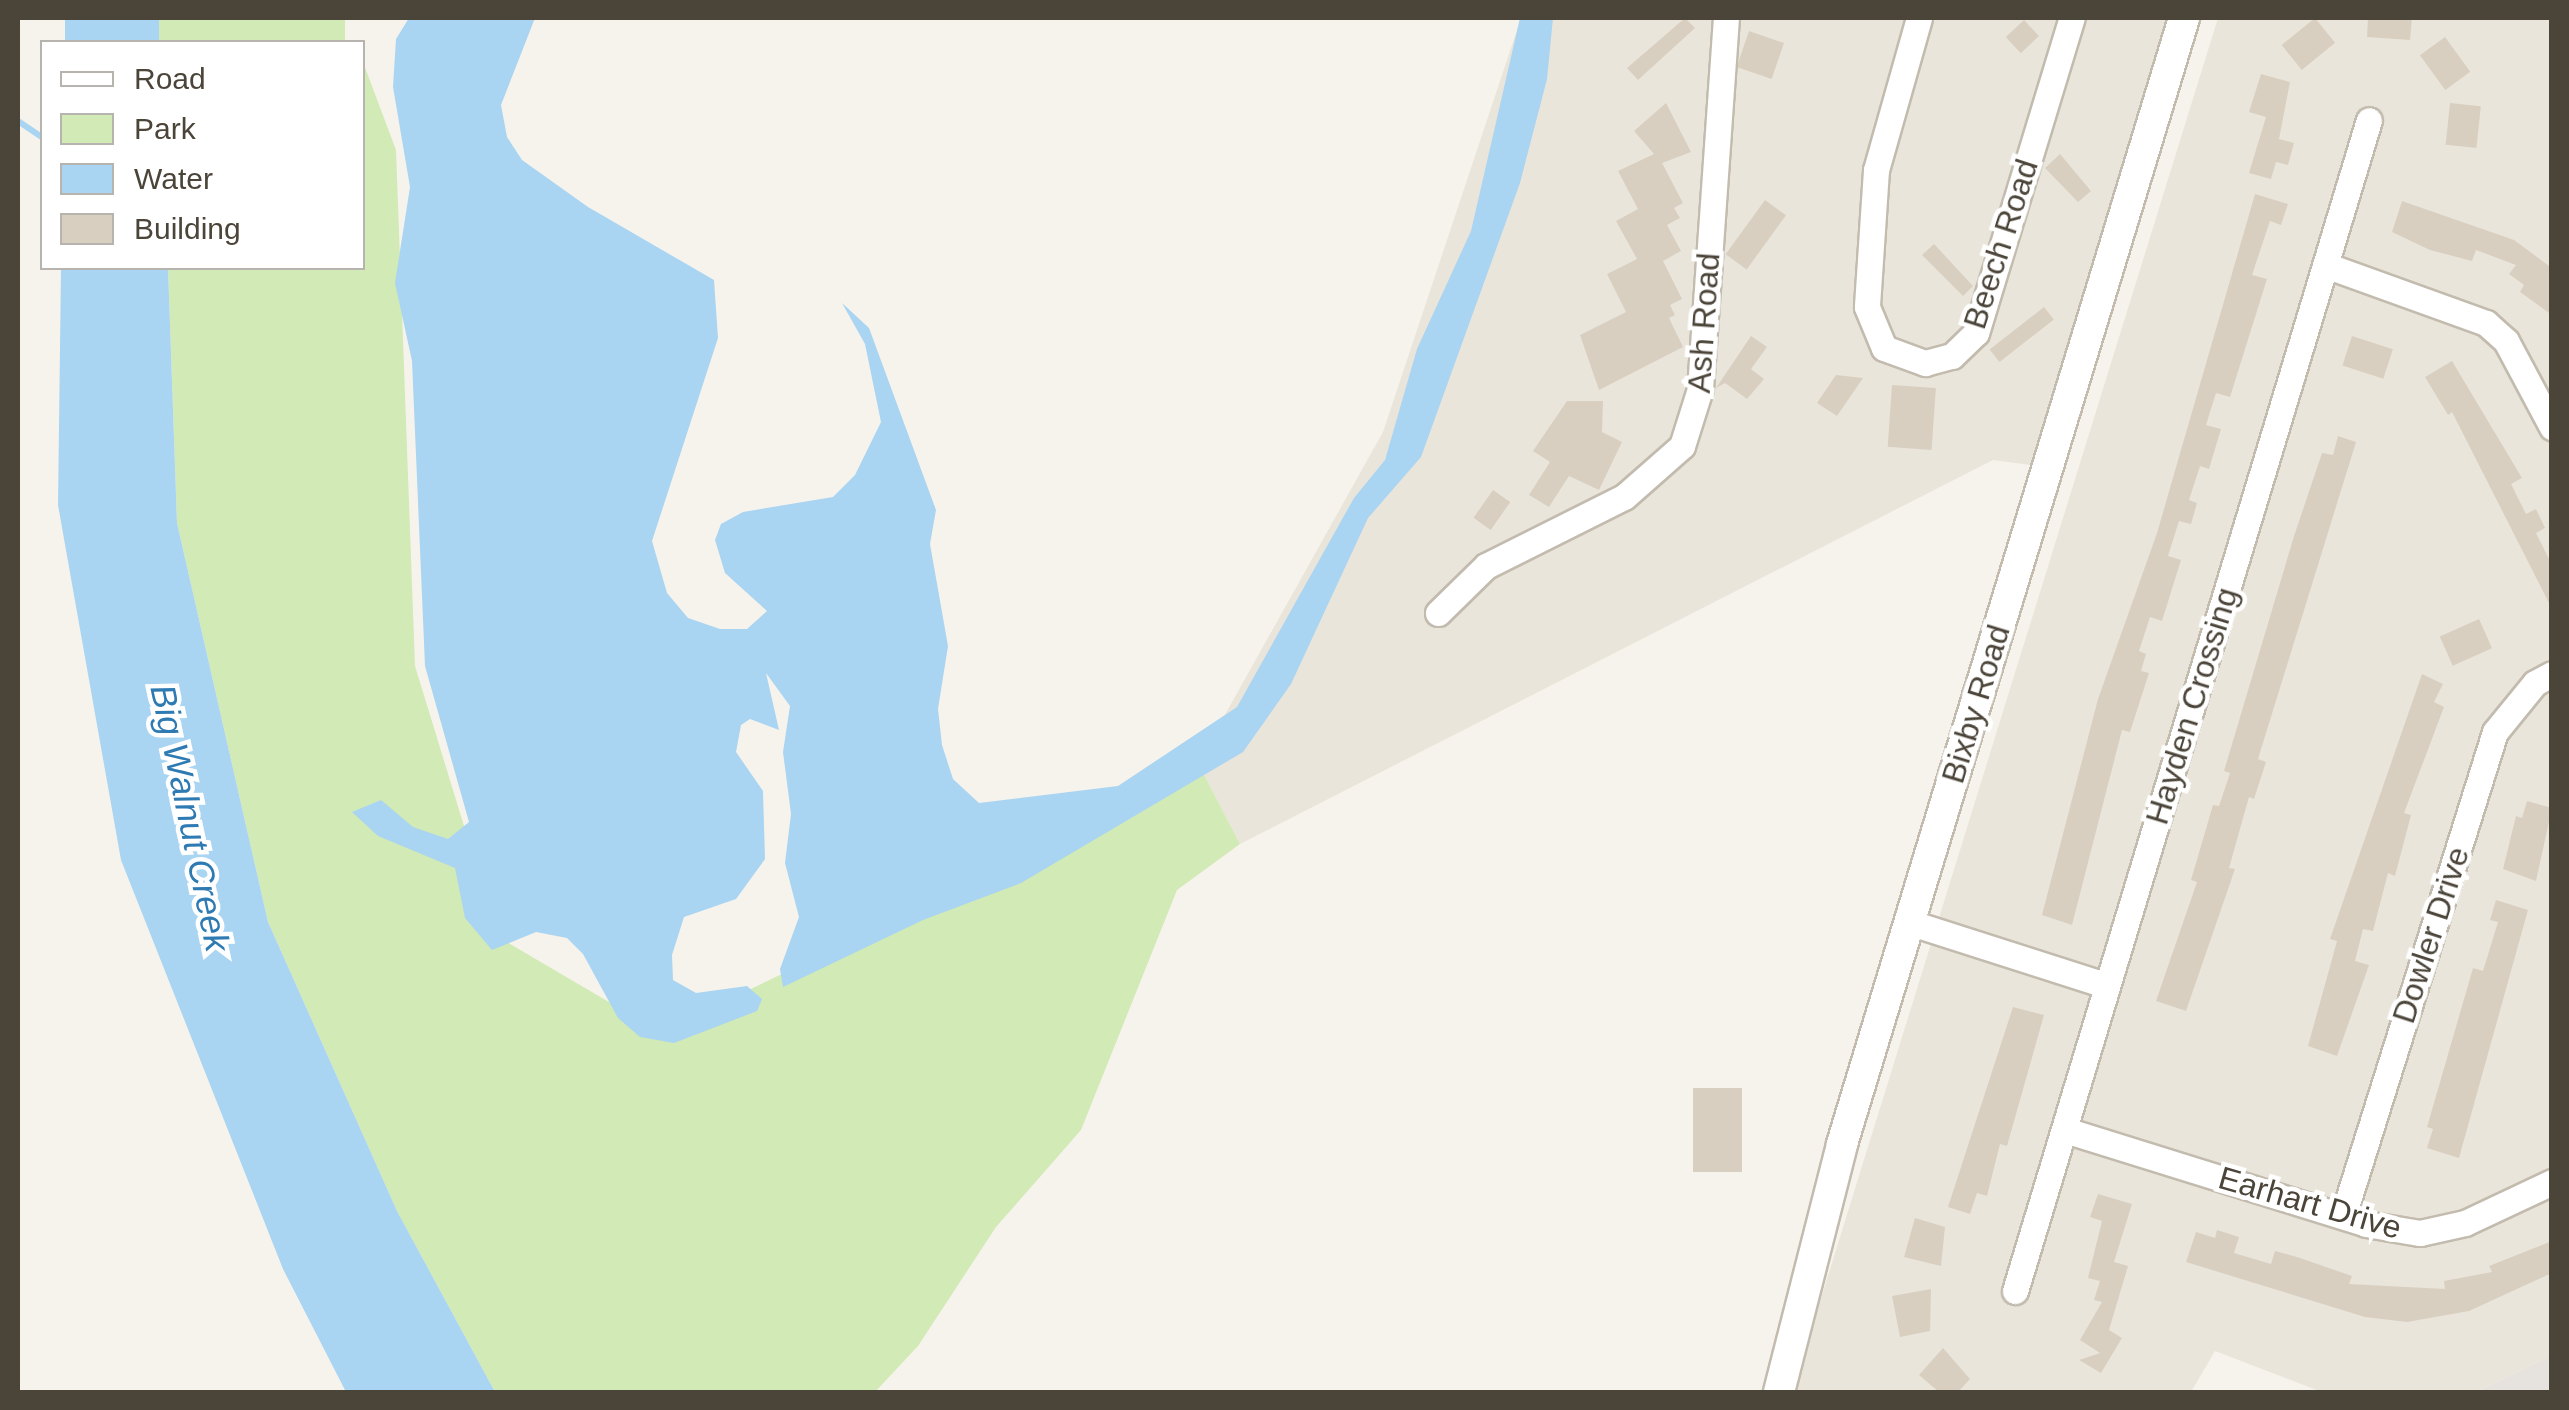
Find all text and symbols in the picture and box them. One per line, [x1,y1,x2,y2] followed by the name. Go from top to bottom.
[40,40,365,270] legend
[134,62,206,95] text: Road
[134,112,196,145] text: Park
[1956,154,2046,334] street label: Beech Road
[134,162,213,195] text: Water
[134,212,241,245] text: Building
[1680,252,1728,394] street label: Ash Road
[2138,583,2246,829] street label: Hayden Crossing
[1934,620,2018,788] street label: Bixby Road
[141,681,239,955] water label: Big Walnut Creek
[2384,842,2478,1028] street label: Dowler Drive
[2214,1159,2406,1247] street label: Earhart Drive

